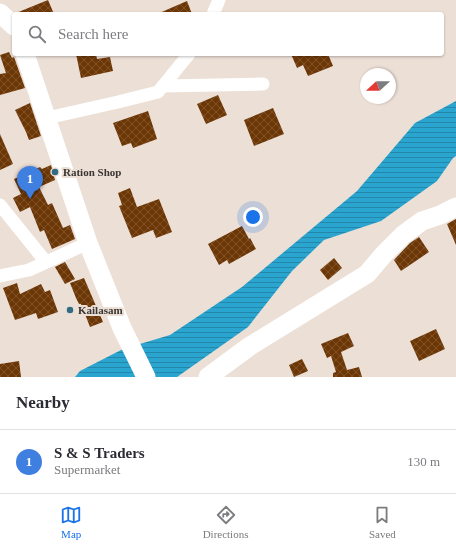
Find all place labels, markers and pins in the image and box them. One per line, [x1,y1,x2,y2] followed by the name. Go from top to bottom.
[17,166,43,199] pin: 1
[63,166,121,178] place label: Ration Shop
[50,167,60,177] marker: Ration Shop
[78,304,123,316] place label: Kailasam
[65,305,75,315] marker: Kailasam

